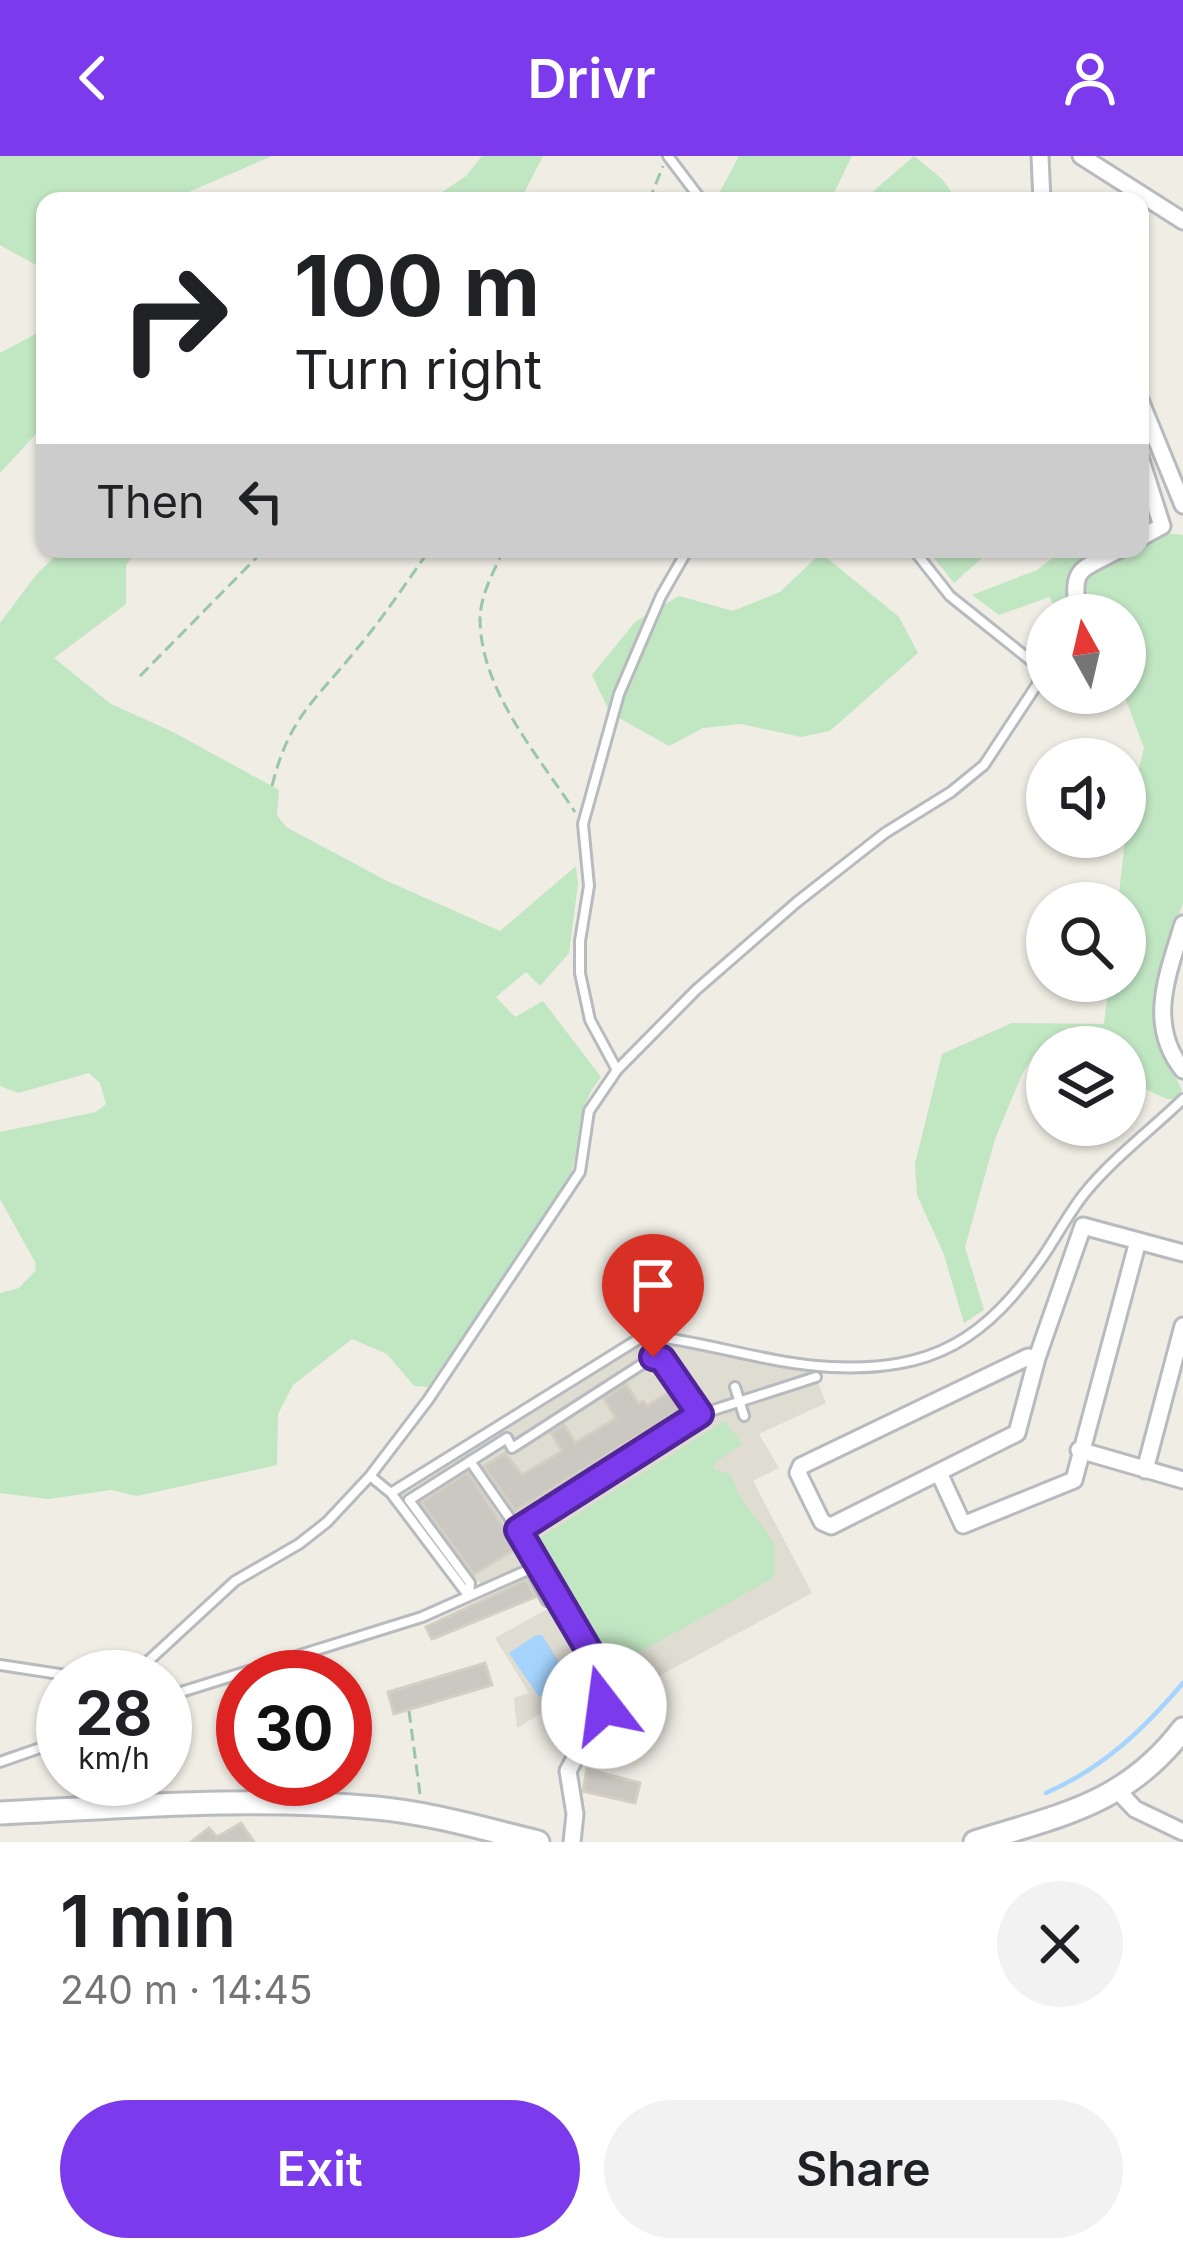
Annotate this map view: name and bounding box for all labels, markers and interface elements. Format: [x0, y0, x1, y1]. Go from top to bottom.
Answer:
icon: back [60, 45, 126, 111]
icon: person [1057, 45, 1123, 111]
text: Drivr [527, 46, 656, 111]
text: 100 m [294, 235, 540, 336]
icon: right [96, 240, 252, 396]
text: Turn right [294, 337, 542, 402]
icon: left [228, 468, 294, 534]
text: Then [96, 474, 204, 529]
north arrow [1026, 594, 1146, 714]
map controls [1026, 594, 1146, 1146]
button: sound [1026, 738, 1146, 858]
button: search [1026, 882, 1146, 1002]
button: layers [1026, 1026, 1146, 1146]
pin [602, 1234, 704, 1357]
icon: arrive [620, 1252, 686, 1318]
position arrow [541, 1643, 667, 1769]
speed limit sign: 30 [216, 1650, 372, 1806]
text: 28 [76, 1677, 152, 1749]
text: km/h [78, 1740, 150, 1776]
text: 1 min [60, 1877, 236, 1964]
button: close [997, 1881, 1123, 2007]
text: 240 m · 14:45 [60, 1966, 312, 2013]
button: Exit [60, 2100, 580, 2238]
button: Share [604, 2100, 1123, 2238]

